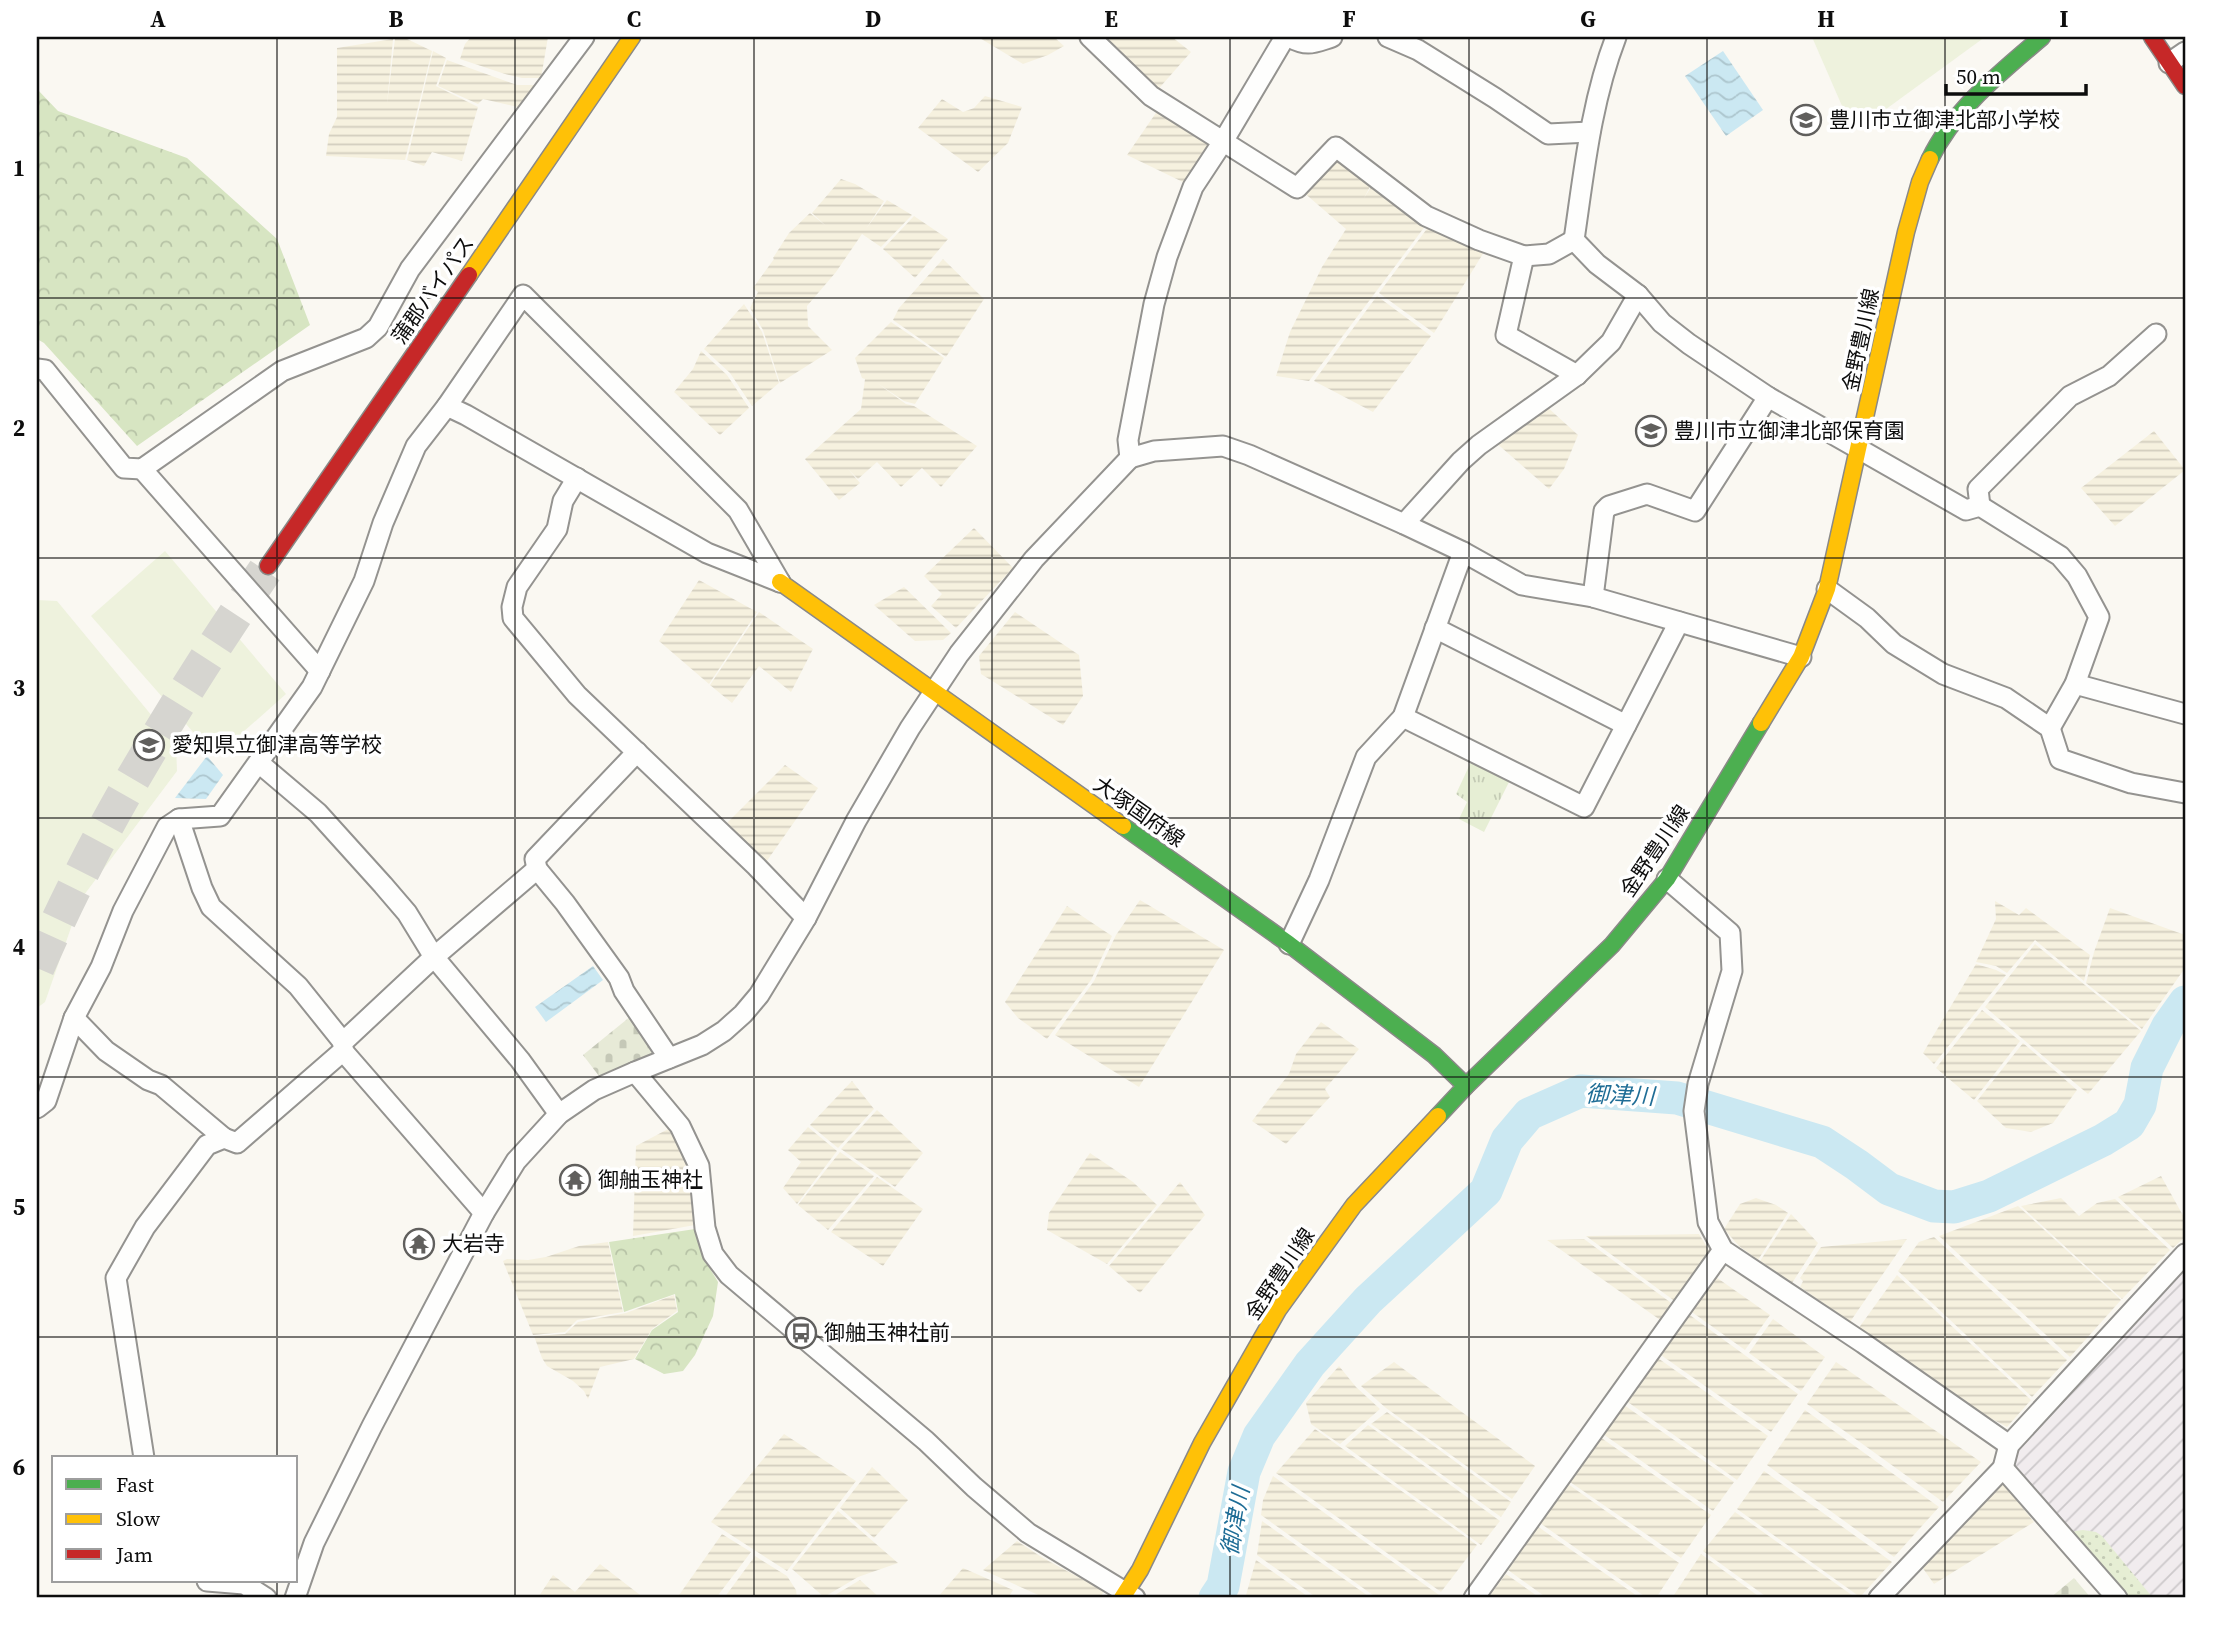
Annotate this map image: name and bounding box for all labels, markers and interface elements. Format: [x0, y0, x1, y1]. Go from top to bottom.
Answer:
text: A [150, 3, 166, 35]
text: B [389, 3, 404, 35]
text: C [627, 3, 641, 35]
text: D [865, 3, 881, 35]
text: E [1104, 3, 1118, 35]
text: F [1342, 3, 1356, 35]
text: G [1580, 3, 1596, 35]
text: H [1817, 3, 1835, 35]
text: I [2060, 3, 2069, 35]
scale bar [1946, 52, 2086, 96]
text: 50 m [1956, 62, 2001, 91]
school or university icon: 豊川市立御津北部小学校 [1789, 103, 1823, 137]
place label: 豊川市立御津北部小学校 [1829, 105, 2060, 134]
text: 1 [13, 152, 25, 184]
street label: 蒲郡バイパス [385, 230, 480, 349]
street label: 金野豊川線 [1835, 286, 1886, 394]
text: 2 [13, 412, 25, 444]
school or university icon: 豊川市立御津北部保育園 [1634, 414, 1668, 448]
place label: 豊川市立御津北部保育園 [1674, 416, 1905, 445]
text: 3 [13, 672, 25, 704]
school or university icon: 愛知県立御津高等学校 [132, 728, 166, 762]
place label: 愛知県立御津高等学校 [172, 730, 382, 759]
street label: 大塚国府線 [1088, 770, 1191, 854]
street label: 金野豊川線 [1613, 799, 1696, 902]
text: 4 [13, 931, 25, 963]
water label: 御津川 [1585, 1078, 1658, 1112]
temple icon: 御舳玉神社 [558, 1163, 592, 1197]
place label: 御舳玉神社 [598, 1165, 703, 1194]
text: 5 [13, 1191, 25, 1223]
street label: 金野豊川線 [1238, 1222, 1321, 1325]
temple icon: 大岩寺 [402, 1227, 436, 1261]
place label: 大岩寺 [442, 1229, 505, 1258]
bus stop icon: 御舳玉神社前 [784, 1316, 818, 1350]
place label: 御舳玉神社前 [824, 1318, 950, 1347]
text: 6 [13, 1451, 25, 1483]
legend [52, 1456, 298, 1582]
text: Fast [116, 1470, 154, 1499]
water label: 御津川 [1213, 1481, 1257, 1558]
text: Slow [116, 1504, 160, 1533]
text: Jam [115, 1540, 153, 1569]

